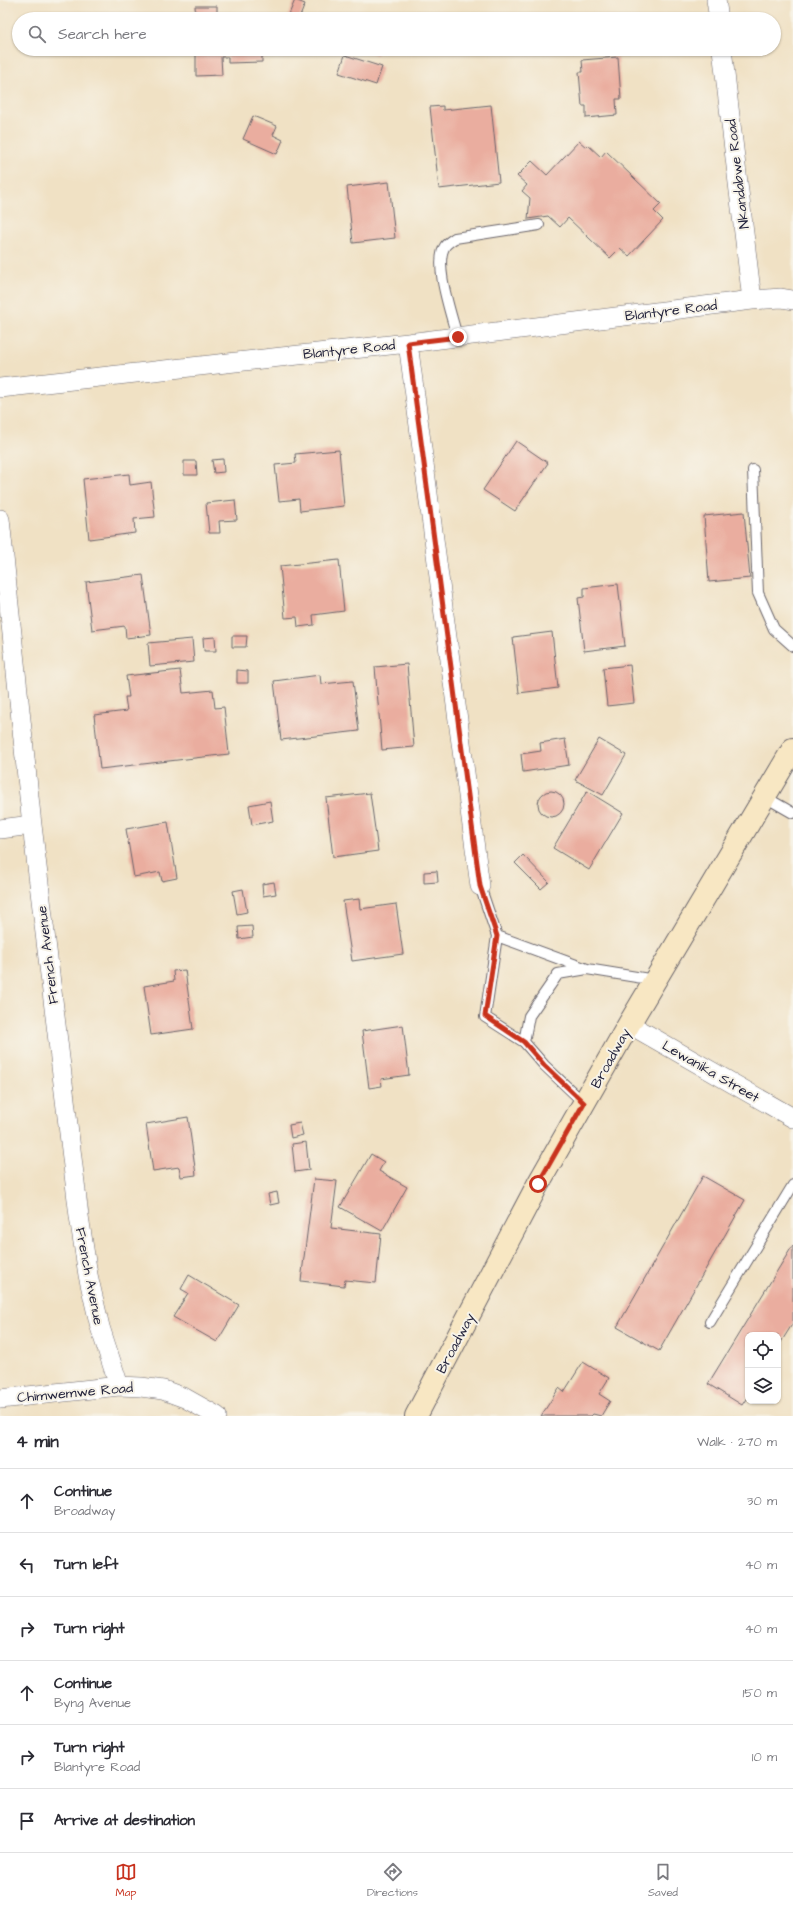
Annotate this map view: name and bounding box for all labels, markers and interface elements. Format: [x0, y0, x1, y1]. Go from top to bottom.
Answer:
search box [12, 12, 781, 56]
icon: search [26, 23, 48, 45]
text: Search here [58, 24, 147, 45]
street label: Nkandabwe Road [721, 118, 755, 230]
street label: Blantyre Road [624, 295, 718, 327]
route end [449, 328, 467, 346]
street label: Blantyre Road [302, 335, 396, 365]
street label: French Avenue [32, 904, 64, 1005]
street label: Broadway [586, 1025, 636, 1092]
street label: Lewanika Street [658, 1036, 763, 1108]
route start [529, 1175, 547, 1193]
street label: French Avenue [70, 1226, 108, 1327]
street label: Broadway [432, 1309, 480, 1377]
map controls [745, 1332, 781, 1404]
button: locate [745, 1332, 781, 1368]
button: layers [745, 1368, 781, 1404]
street label: Chimwemwe Road [16, 1378, 134, 1408]
text: 4 min [16, 1430, 59, 1454]
text: Walk · 270 m [697, 1433, 777, 1451]
text: Continue [54, 1481, 112, 1502]
icon: ahead [16, 1490, 38, 1512]
text: 30 m [747, 1492, 777, 1510]
text: Broadway [54, 1502, 115, 1520]
icon: left [16, 1554, 38, 1576]
text: Turn left [54, 1554, 118, 1575]
text: 40 m [745, 1556, 777, 1574]
icon: right [16, 1618, 38, 1640]
text: Turn right [54, 1618, 125, 1639]
text: 40 m [745, 1620, 777, 1638]
text: Continue [54, 1673, 112, 1694]
icon: ahead [16, 1682, 38, 1704]
text: 150 m [743, 1684, 777, 1702]
text: Byng Avenue [54, 1694, 131, 1712]
text: Turn right [54, 1737, 125, 1758]
icon: right [16, 1746, 38, 1768]
text: 10 m [752, 1748, 777, 1766]
text: Blantyre Road [54, 1758, 140, 1776]
icon: arrive [16, 1810, 38, 1832]
text: Arrive at destination [54, 1810, 195, 1831]
tab: Map [115, 1861, 137, 1900]
tab: Directions [367, 1861, 418, 1900]
tab: Saved [648, 1861, 678, 1900]

